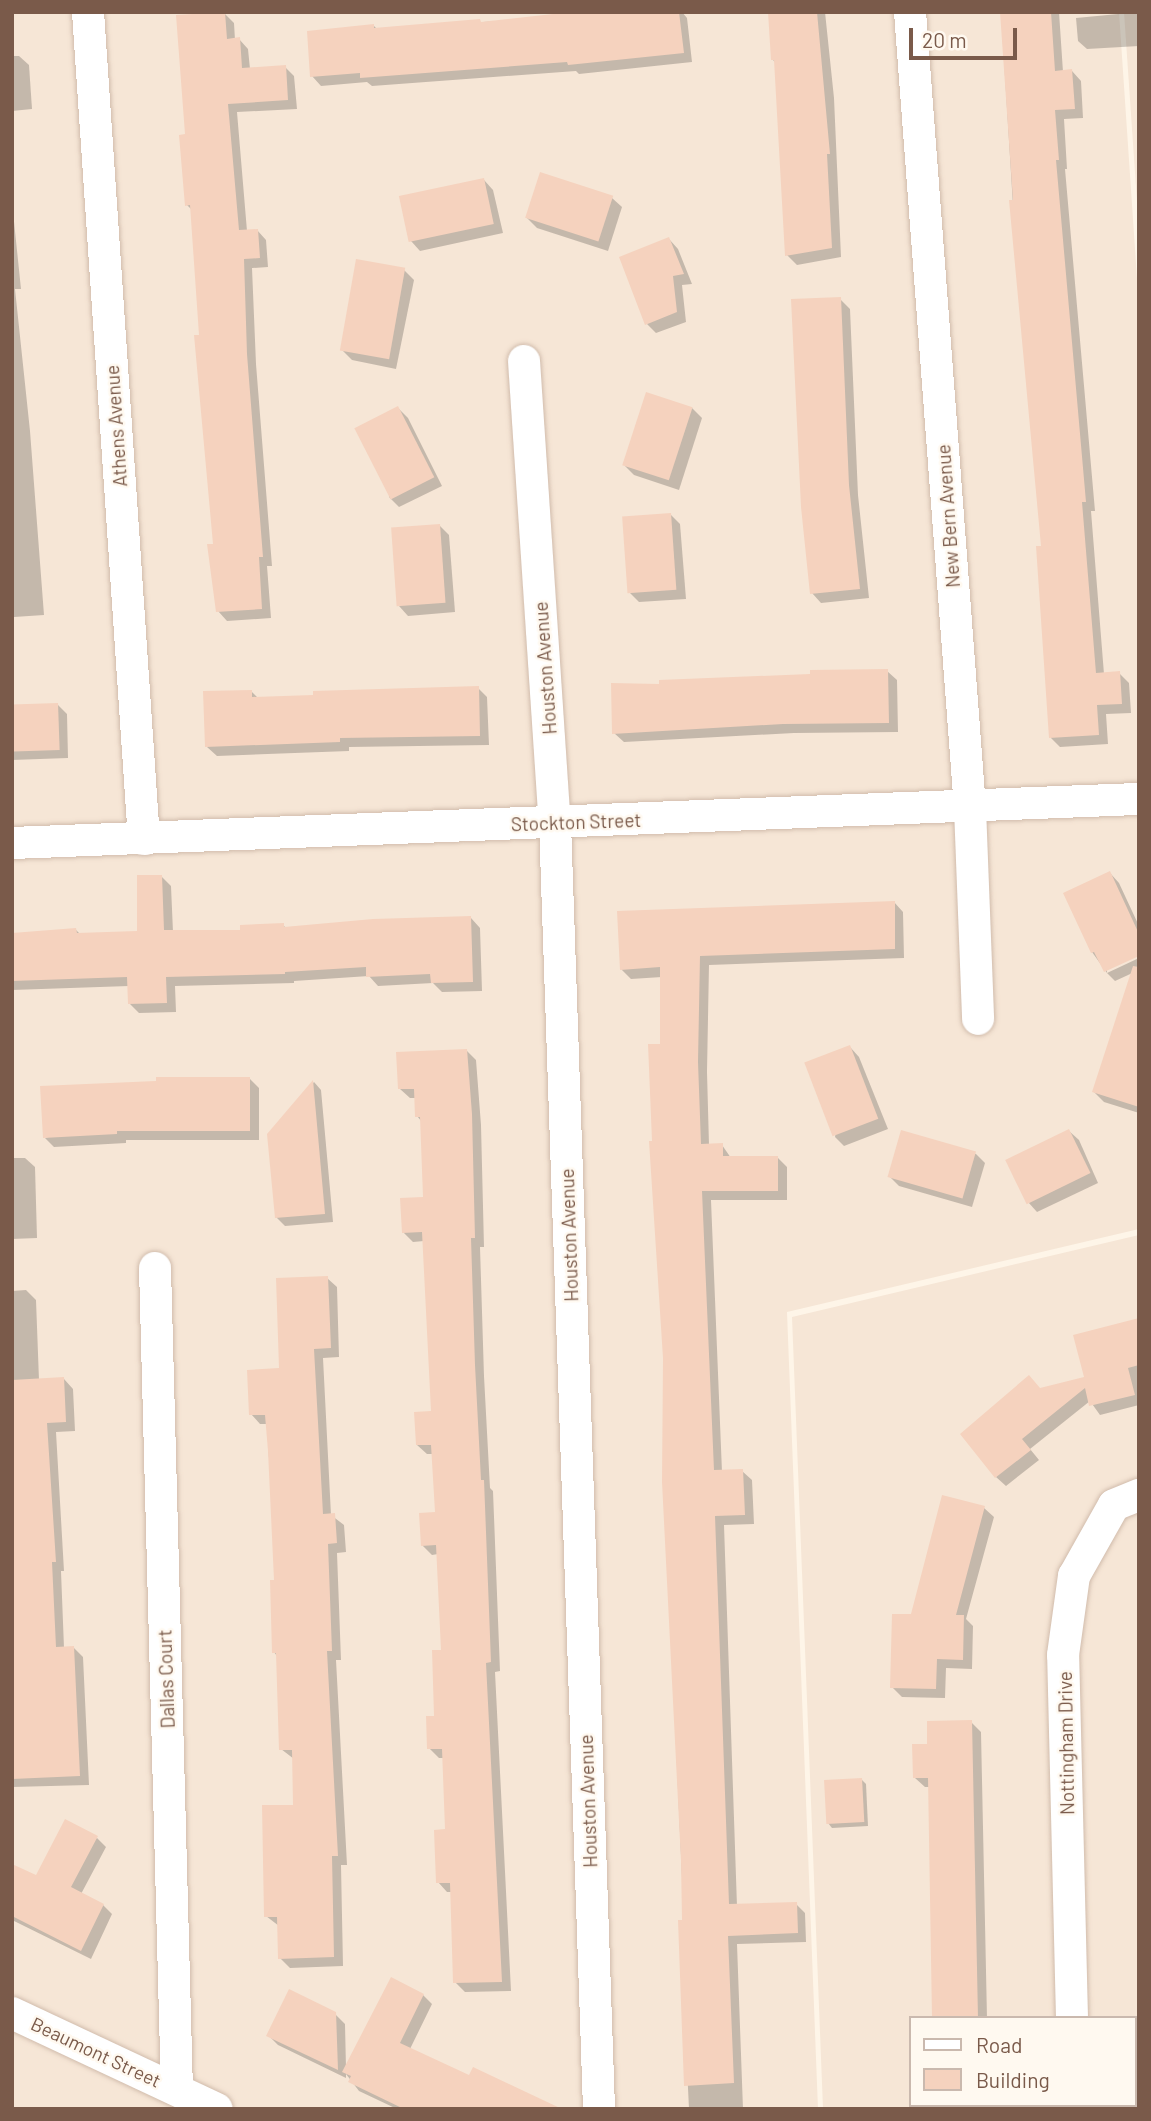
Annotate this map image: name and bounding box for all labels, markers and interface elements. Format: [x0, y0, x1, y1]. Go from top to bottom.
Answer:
scale bar [913, 14, 1021, 58]
text: 20 m [922, 27, 967, 52]
street label: Athens Avenue [100, 364, 132, 488]
street label: New Bern Avenue [932, 444, 964, 588]
street label: Houston Avenue [529, 601, 561, 735]
street label: Stockton Street [510, 808, 642, 836]
street label: Houston Avenue [555, 1168, 583, 1302]
street label: Dallas Court [153, 1629, 179, 1729]
street label: Nottingham Drive [1053, 1671, 1079, 1815]
street label: Houston Avenue [574, 1734, 602, 1868]
street label: Beaumont Street [27, 2012, 165, 2092]
legend [909, 2016, 1137, 2107]
text: Road [976, 2032, 1022, 2057]
text: Building [976, 2067, 1050, 2092]

